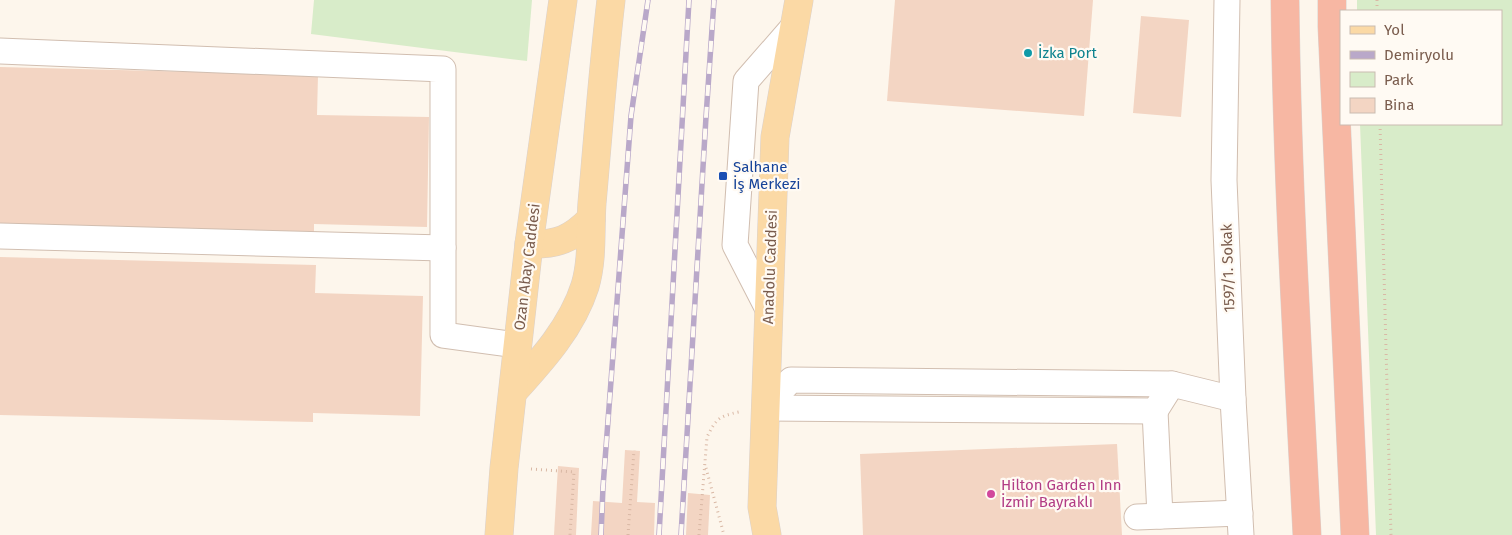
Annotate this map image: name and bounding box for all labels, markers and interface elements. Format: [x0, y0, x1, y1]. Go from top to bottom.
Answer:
legend [1340, 10, 1502, 125]
text: Yol [1384, 21, 1405, 39]
place label: İzka Port [1038, 44, 1097, 62]
text: Demiryolu [1384, 46, 1454, 64]
marker: İzka Port [1022, 47, 1034, 59]
text: Park [1384, 71, 1414, 89]
text: Bina [1384, 96, 1414, 114]
place label: Salhane İş Merkezi [733, 158, 800, 193]
marker: Salhane İş Merkezi [717, 170, 729, 182]
street label: Ozan Abay Caddesi [510, 202, 544, 332]
street label: Anadolu Caddesi [759, 210, 781, 324]
street label: 1597/1. Sokak [1217, 223, 1239, 313]
place label: Hilton Garden Inn İzmir Bayraklı [1001, 476, 1121, 511]
marker: Hilton Garden Inn İzmir Bayraklı [985, 488, 997, 500]

